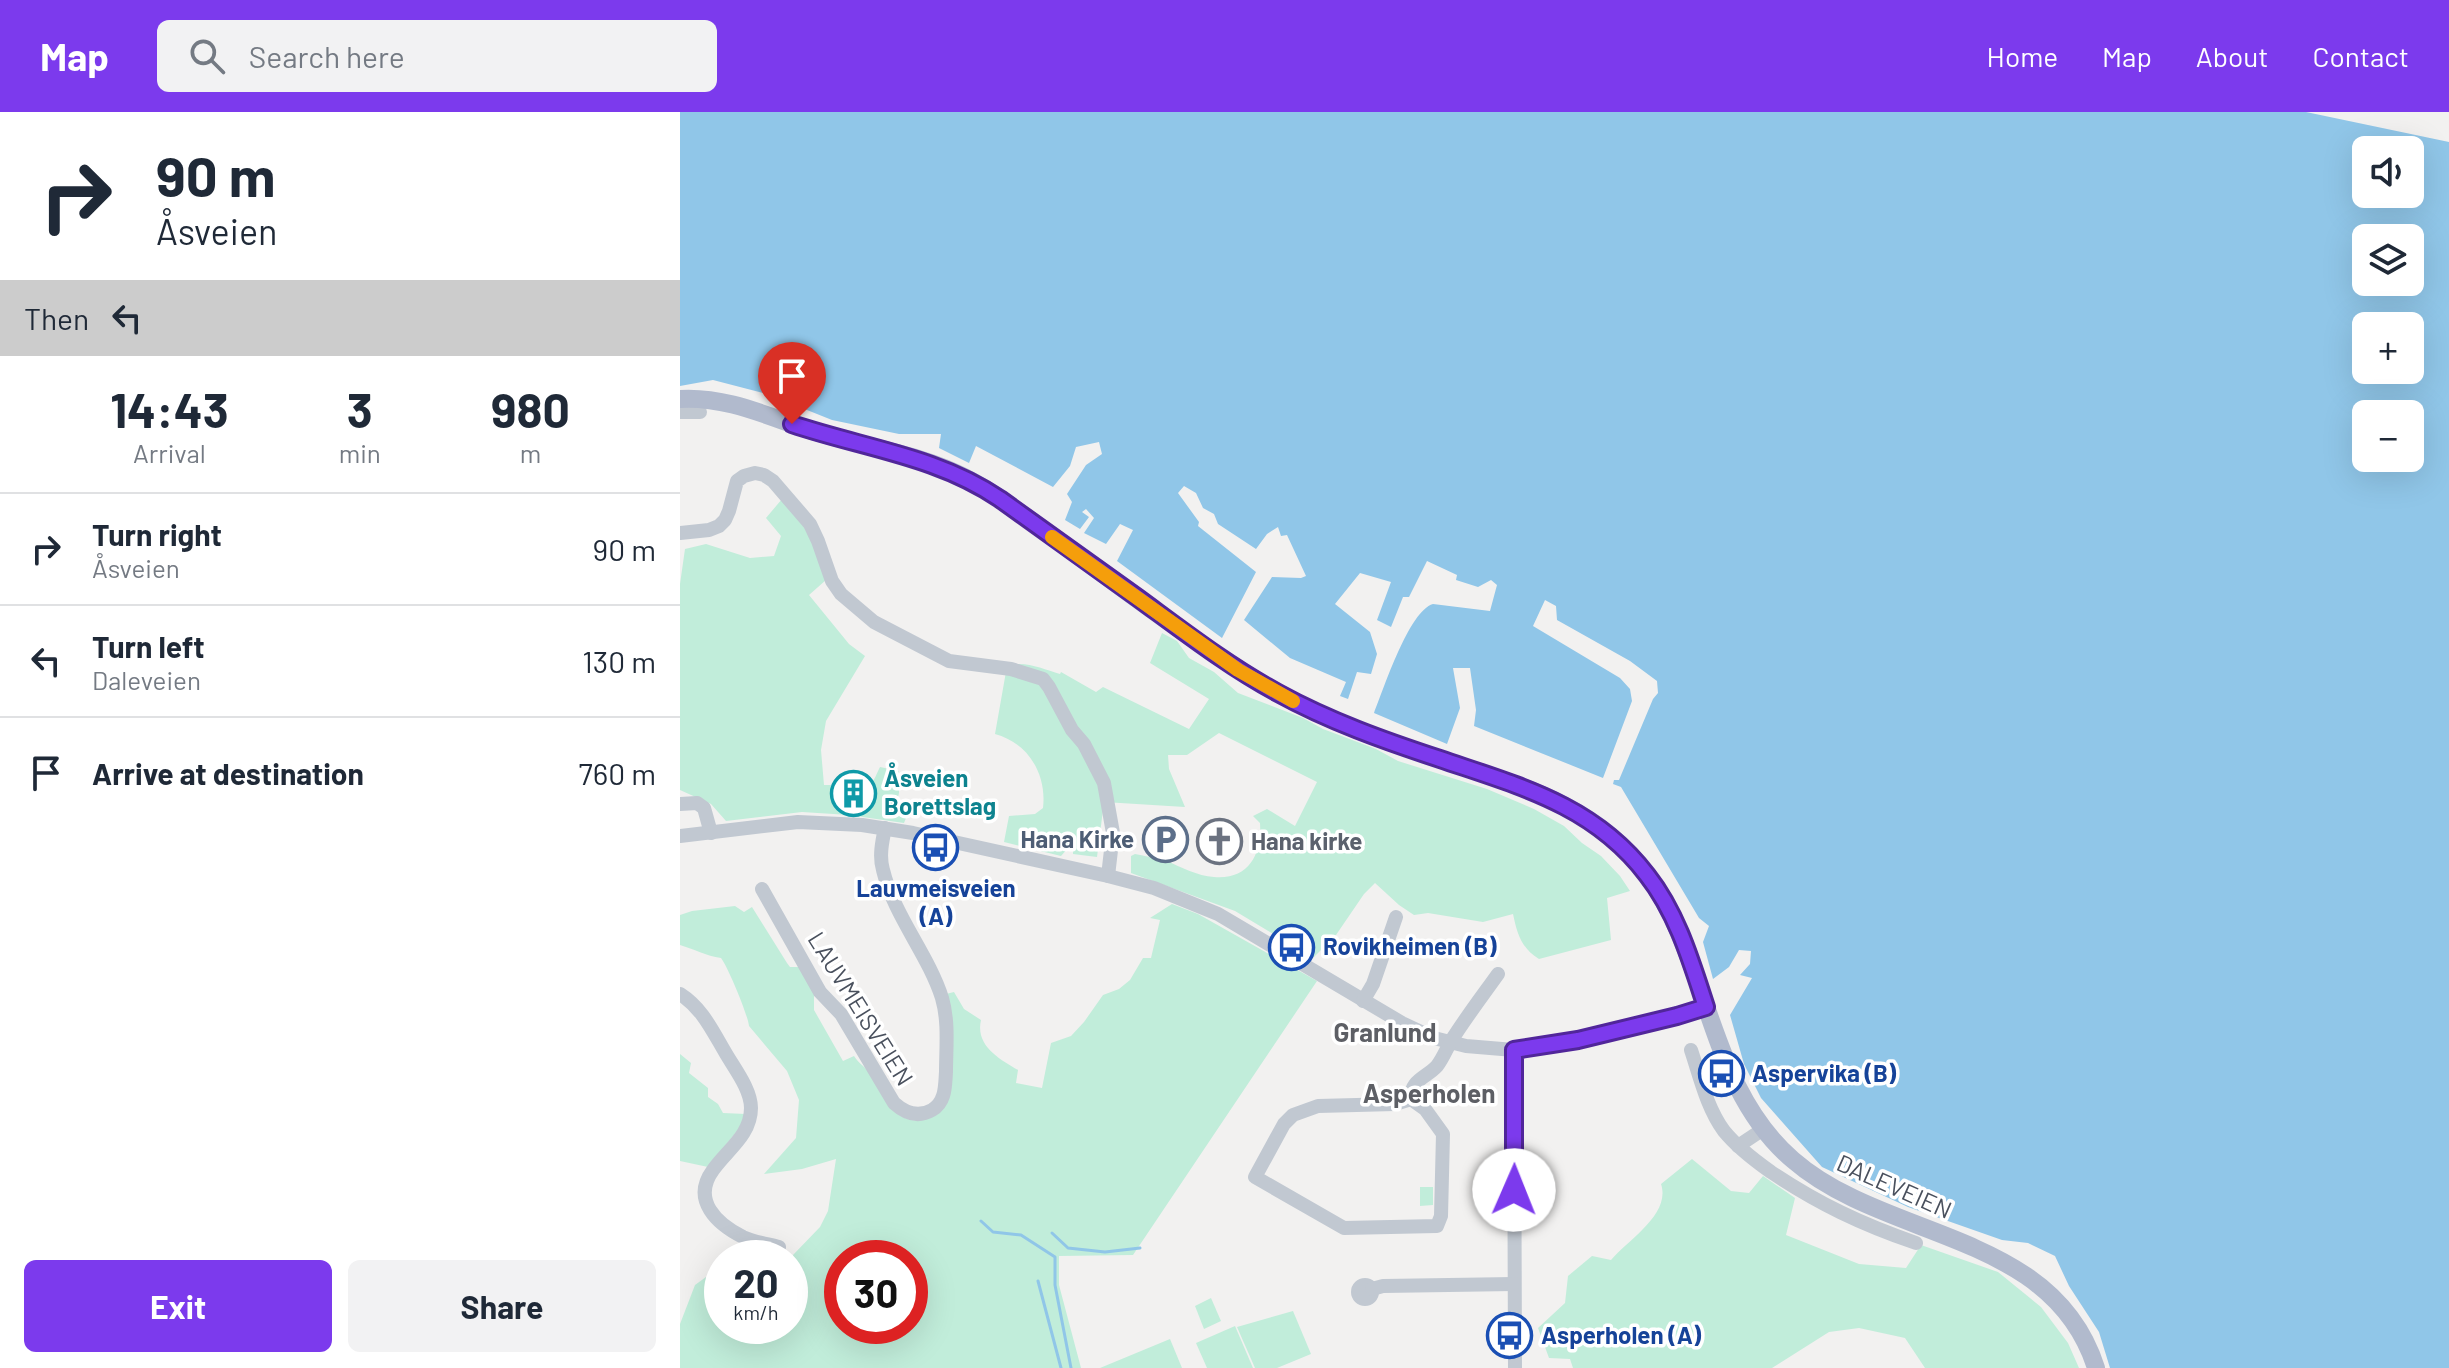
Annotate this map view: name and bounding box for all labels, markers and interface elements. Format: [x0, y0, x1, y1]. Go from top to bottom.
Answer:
search box [157, 20, 717, 92]
text: Map [40, 33, 109, 79]
icon: search [185, 34, 229, 78]
text: Search here [249, 38, 405, 74]
text: Home [1987, 39, 2058, 73]
text: Map [2102, 39, 2152, 73]
text: About [2196, 39, 2268, 73]
text: Contact [2312, 39, 2409, 73]
map controls [2352, 136, 2424, 472]
button: sound [2352, 136, 2424, 208]
text: 90 m [156, 141, 276, 208]
icon: right [24, 144, 128, 248]
text: Åsveien [156, 209, 278, 252]
button: layers [2352, 224, 2424, 296]
icon: left [105, 296, 149, 340]
text: Then [24, 300, 89, 336]
button: + [2352, 312, 2424, 384]
pin [758, 342, 826, 424]
icon: arrive [770, 354, 814, 398]
text: 14:43 [110, 380, 229, 438]
text: 3 [347, 380, 373, 438]
text: 980 [491, 380, 570, 438]
button: − [2352, 400, 2424, 472]
text: Arrival [133, 437, 206, 468]
text: min [339, 437, 381, 468]
text: m [520, 437, 541, 468]
text: Turn right [92, 516, 222, 552]
icon: right [24, 527, 68, 571]
text: 90 m [593, 531, 656, 567]
text: Åsveien [92, 552, 180, 583]
text: Turn left [92, 628, 205, 664]
icon: left [24, 639, 68, 683]
text: 130 m [582, 643, 656, 679]
text: Daleveien [92, 664, 201, 695]
icon: arrive [24, 751, 68, 795]
text: Arrive at destination [92, 755, 364, 791]
text: 760 m [579, 755, 656, 791]
place label: Åsveien Borettslag [884, 762, 996, 820]
building icon: Åsveien Borettslag [829, 769, 877, 817]
parking icon: Hana Kirke [1141, 816, 1189, 864]
church icon: Hana kirke [1196, 818, 1244, 866]
bus stop icon: Lauvmeisveien (A) [912, 823, 960, 871]
place label: Hana Kirke [1021, 824, 1134, 853]
place label: Hana kirke [1251, 826, 1362, 855]
place label: Lauvmeisveien (A) [856, 873, 1016, 930]
bus stop icon: Rovikheimen (B) [1268, 923, 1316, 971]
street label: LAUVMEISVEIEN [802, 926, 920, 1090]
place label: Rovikheimen (B) [1323, 931, 1497, 960]
district label: Granlund [1333, 1016, 1437, 1047]
bus stop icon: Aspervika (B) [1697, 1050, 1745, 1098]
place label: Aspervika (B) [1752, 1058, 1897, 1087]
district label: Asperholen [1363, 1077, 1495, 1108]
street label: DALEVEIEN [1833, 1147, 1957, 1224]
position arrow [1472, 1148, 1556, 1232]
speed limit sign: 30 [824, 1240, 928, 1344]
text: 20 [733, 1258, 779, 1306]
button: Exit [24, 1260, 332, 1352]
button: Share [348, 1260, 656, 1352]
text: km/h [733, 1300, 779, 1324]
bus stop icon: Asperholen (A) [1486, 1312, 1534, 1360]
place label: Asperholen (A) [1541, 1320, 1702, 1349]

